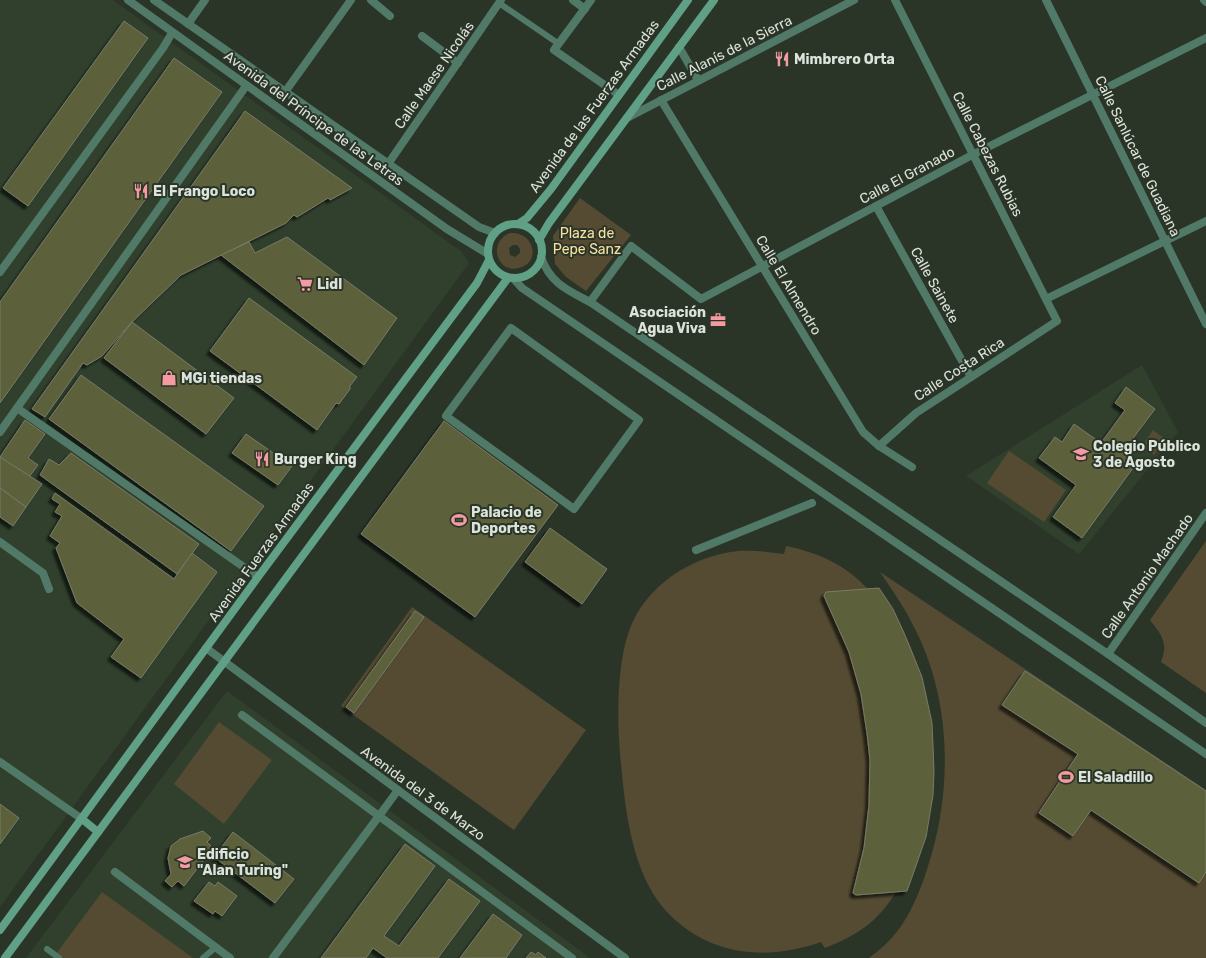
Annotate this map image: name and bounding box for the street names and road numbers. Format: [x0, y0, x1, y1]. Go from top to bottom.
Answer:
street label: Calle Alanís de la Sierra [654, 12, 795, 95]
street label: Avenida de las Fuerzas Armadas [526, 16, 663, 196]
street label: Calle Maese Nicolás [391, 18, 478, 132]
street label: Avenida del Príncipe de las Letras [221, 47, 407, 189]
street label: Calle Sanlúcar de Guadiana [1091, 73, 1184, 239]
street label: Calle Cabezas Rubias [949, 89, 1026, 220]
street label: Calle El Granado [857, 143, 958, 208]
street label: Calle El Almendro [752, 232, 825, 338]
street label: Calle Sainete [907, 244, 963, 326]
street label: Calle Costa Rica [911, 334, 1008, 405]
street label: Avenida Fuerzas Armadas [205, 479, 318, 625]
street label: Calle Antonio Machado [1098, 511, 1197, 642]
street label: Avenida del 3 de Marzo [357, 743, 488, 844]

